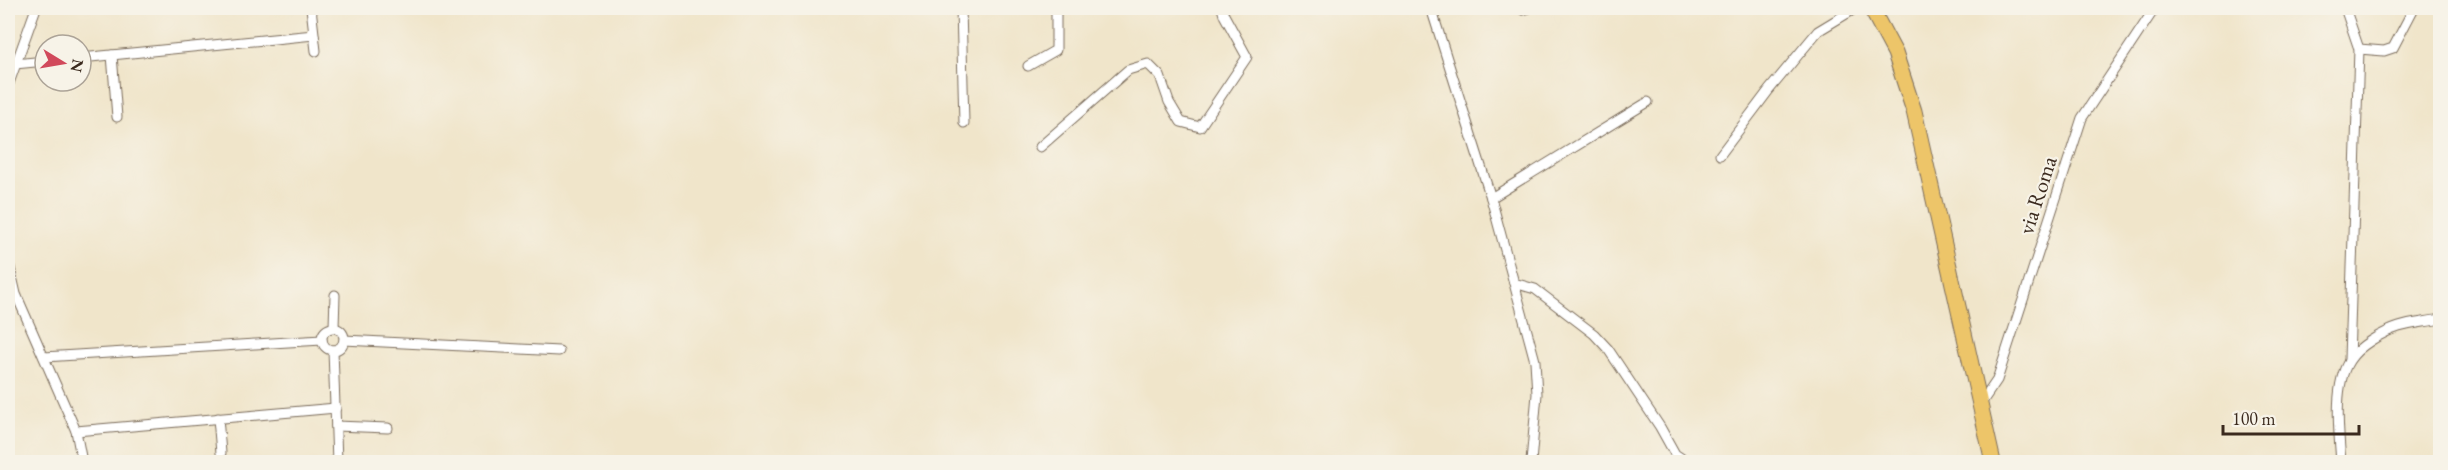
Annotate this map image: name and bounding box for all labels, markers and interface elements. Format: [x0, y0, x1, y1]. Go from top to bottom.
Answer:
north arrow [33, 33, 93, 93]
text: N [66, 57, 89, 74]
street label: via Roma [2011, 152, 2064, 238]
scale bar [2223, 398, 2360, 436]
text: 100 m [2232, 407, 2276, 430]

